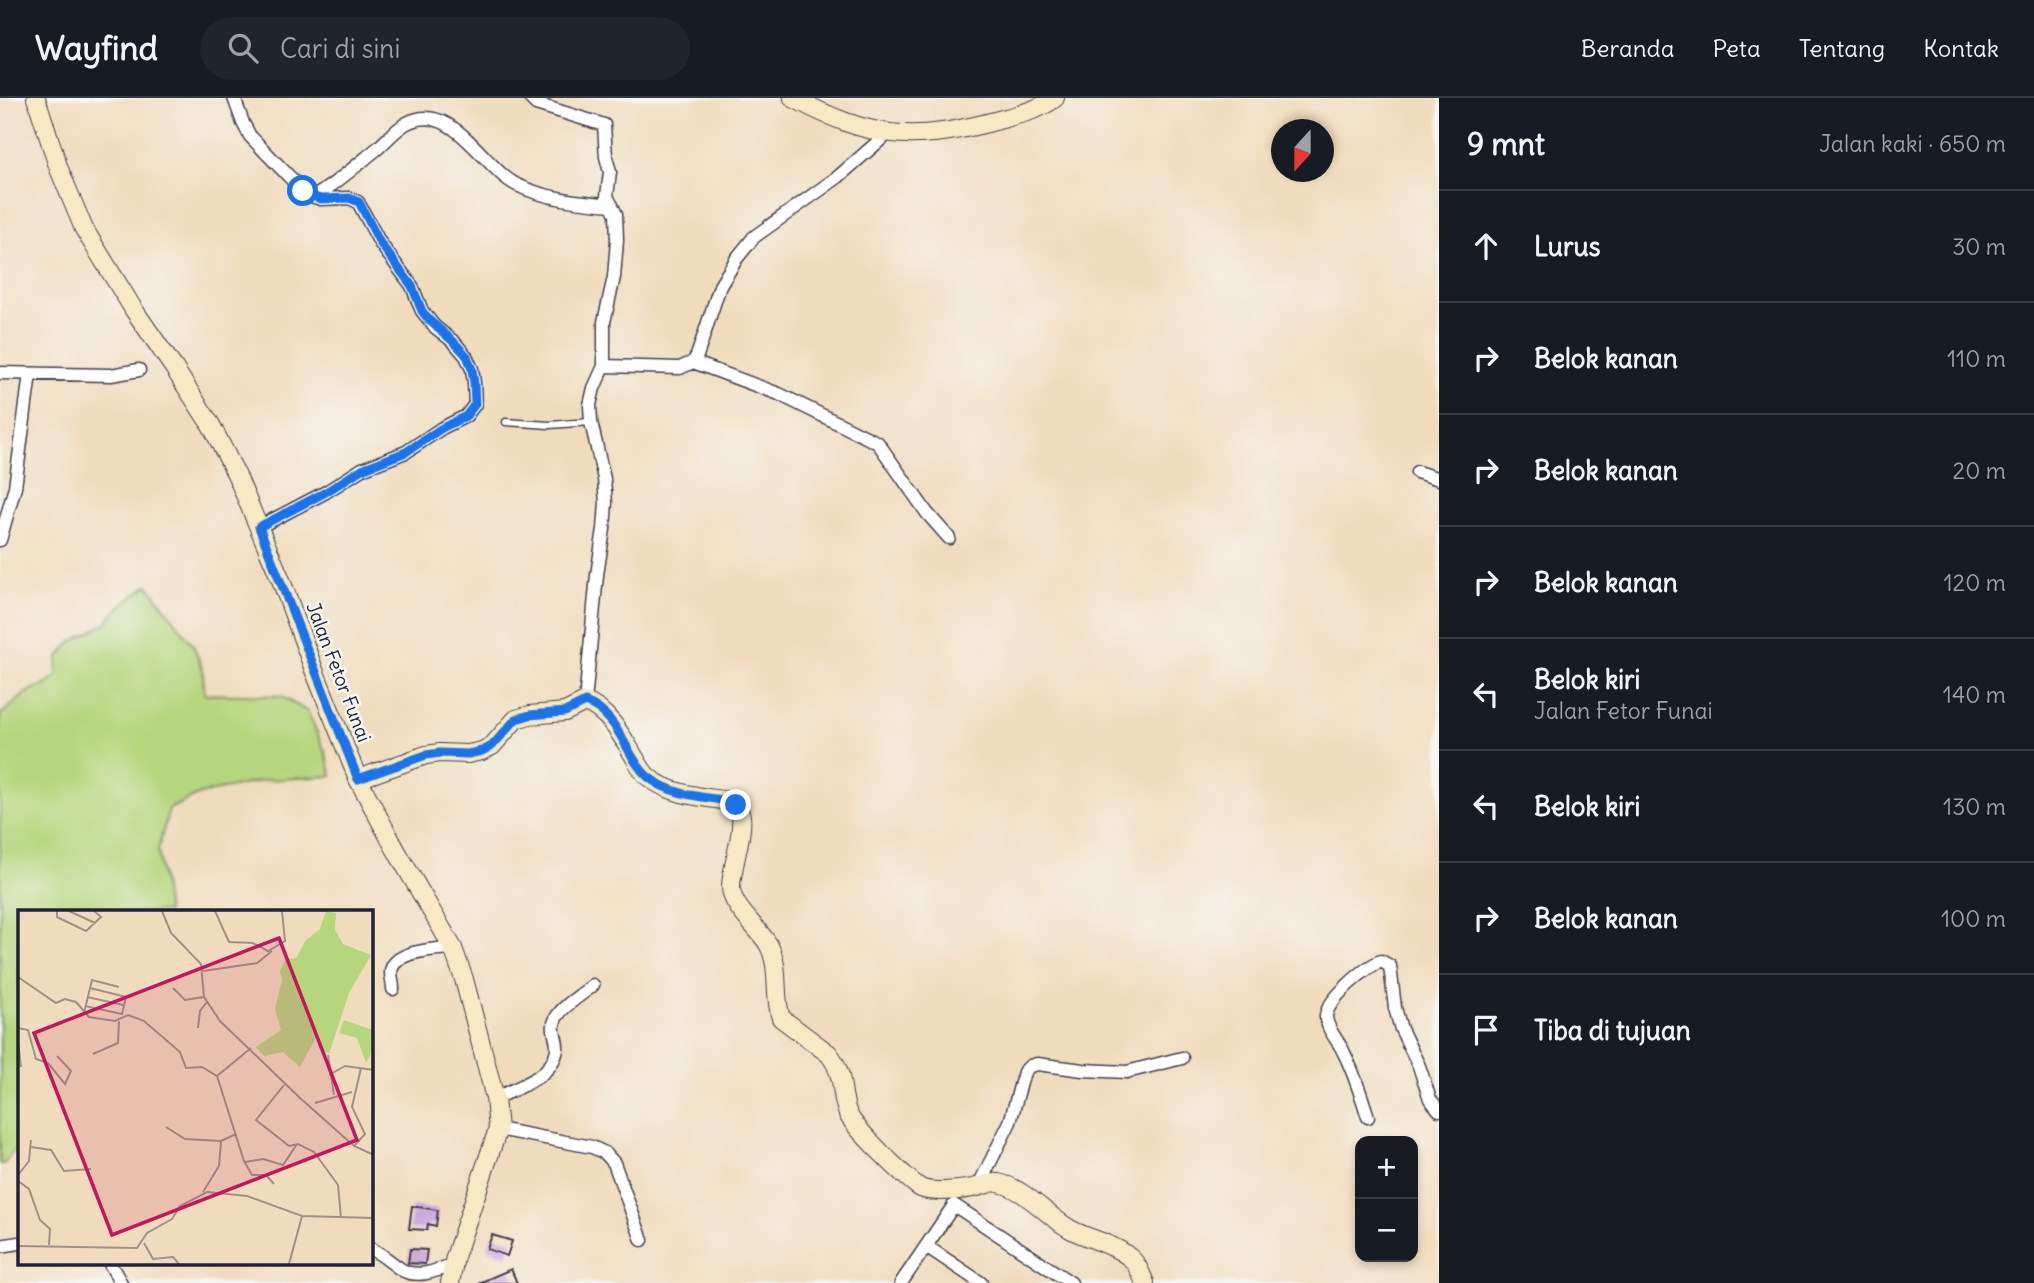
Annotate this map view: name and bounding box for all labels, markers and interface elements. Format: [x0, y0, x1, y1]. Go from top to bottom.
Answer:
search box [200, 17, 690, 80]
text: Wayfind [35, 27, 158, 69]
icon: search [224, 29, 262, 67]
text: Cari di sini [280, 32, 400, 65]
text: Beranda [1581, 33, 1674, 63]
text: Peta [1712, 33, 1761, 63]
text: Tentang [1799, 33, 1885, 63]
text: Kontak [1923, 33, 1999, 63]
north arrow [1271, 119, 1334, 182]
text: 9 mnt [1467, 125, 1545, 163]
text: Jalan kaki · 650 m [1819, 129, 2006, 158]
route start [287, 175, 318, 206]
icon: ahead [1467, 227, 1505, 265]
text: Lurus [1534, 230, 1601, 263]
text: 30 m [1952, 232, 2006, 261]
icon: right [1467, 339, 1505, 377]
text: Belok kanan [1534, 342, 1678, 375]
text: 110 m [1947, 344, 2006, 373]
icon: right [1467, 451, 1505, 489]
text: Belok kanan [1534, 454, 1678, 487]
text: 20 m [1953, 456, 2006, 485]
icon: right [1467, 563, 1505, 601]
text: Belok kanan [1534, 566, 1678, 599]
text: 120 m [1943, 568, 2006, 597]
street label: Jalan Fetor Funai [301, 599, 377, 745]
text: Belok kiri [1534, 663, 1640, 696]
icon: left [1467, 675, 1505, 713]
text: 140 m [1943, 680, 2006, 709]
text: Jalan Fetor Funai [1534, 696, 1713, 725]
icon: left [1467, 787, 1505, 825]
route end [720, 789, 751, 820]
text: Belok kiri [1534, 790, 1640, 823]
text: 130 m [1943, 792, 2006, 821]
icon: right [1467, 899, 1505, 937]
text: Belok kanan [1534, 902, 1678, 935]
text: 100 m [1941, 904, 2006, 933]
inset map [18, 910, 373, 1266]
icon: arrive [1467, 1011, 1505, 1049]
text: Tiba di tujuan [1534, 1014, 1691, 1047]
map controls [1355, 1136, 1418, 1262]
button: + [1355, 1136, 1418, 1199]
button: − [1355, 1199, 1418, 1262]

